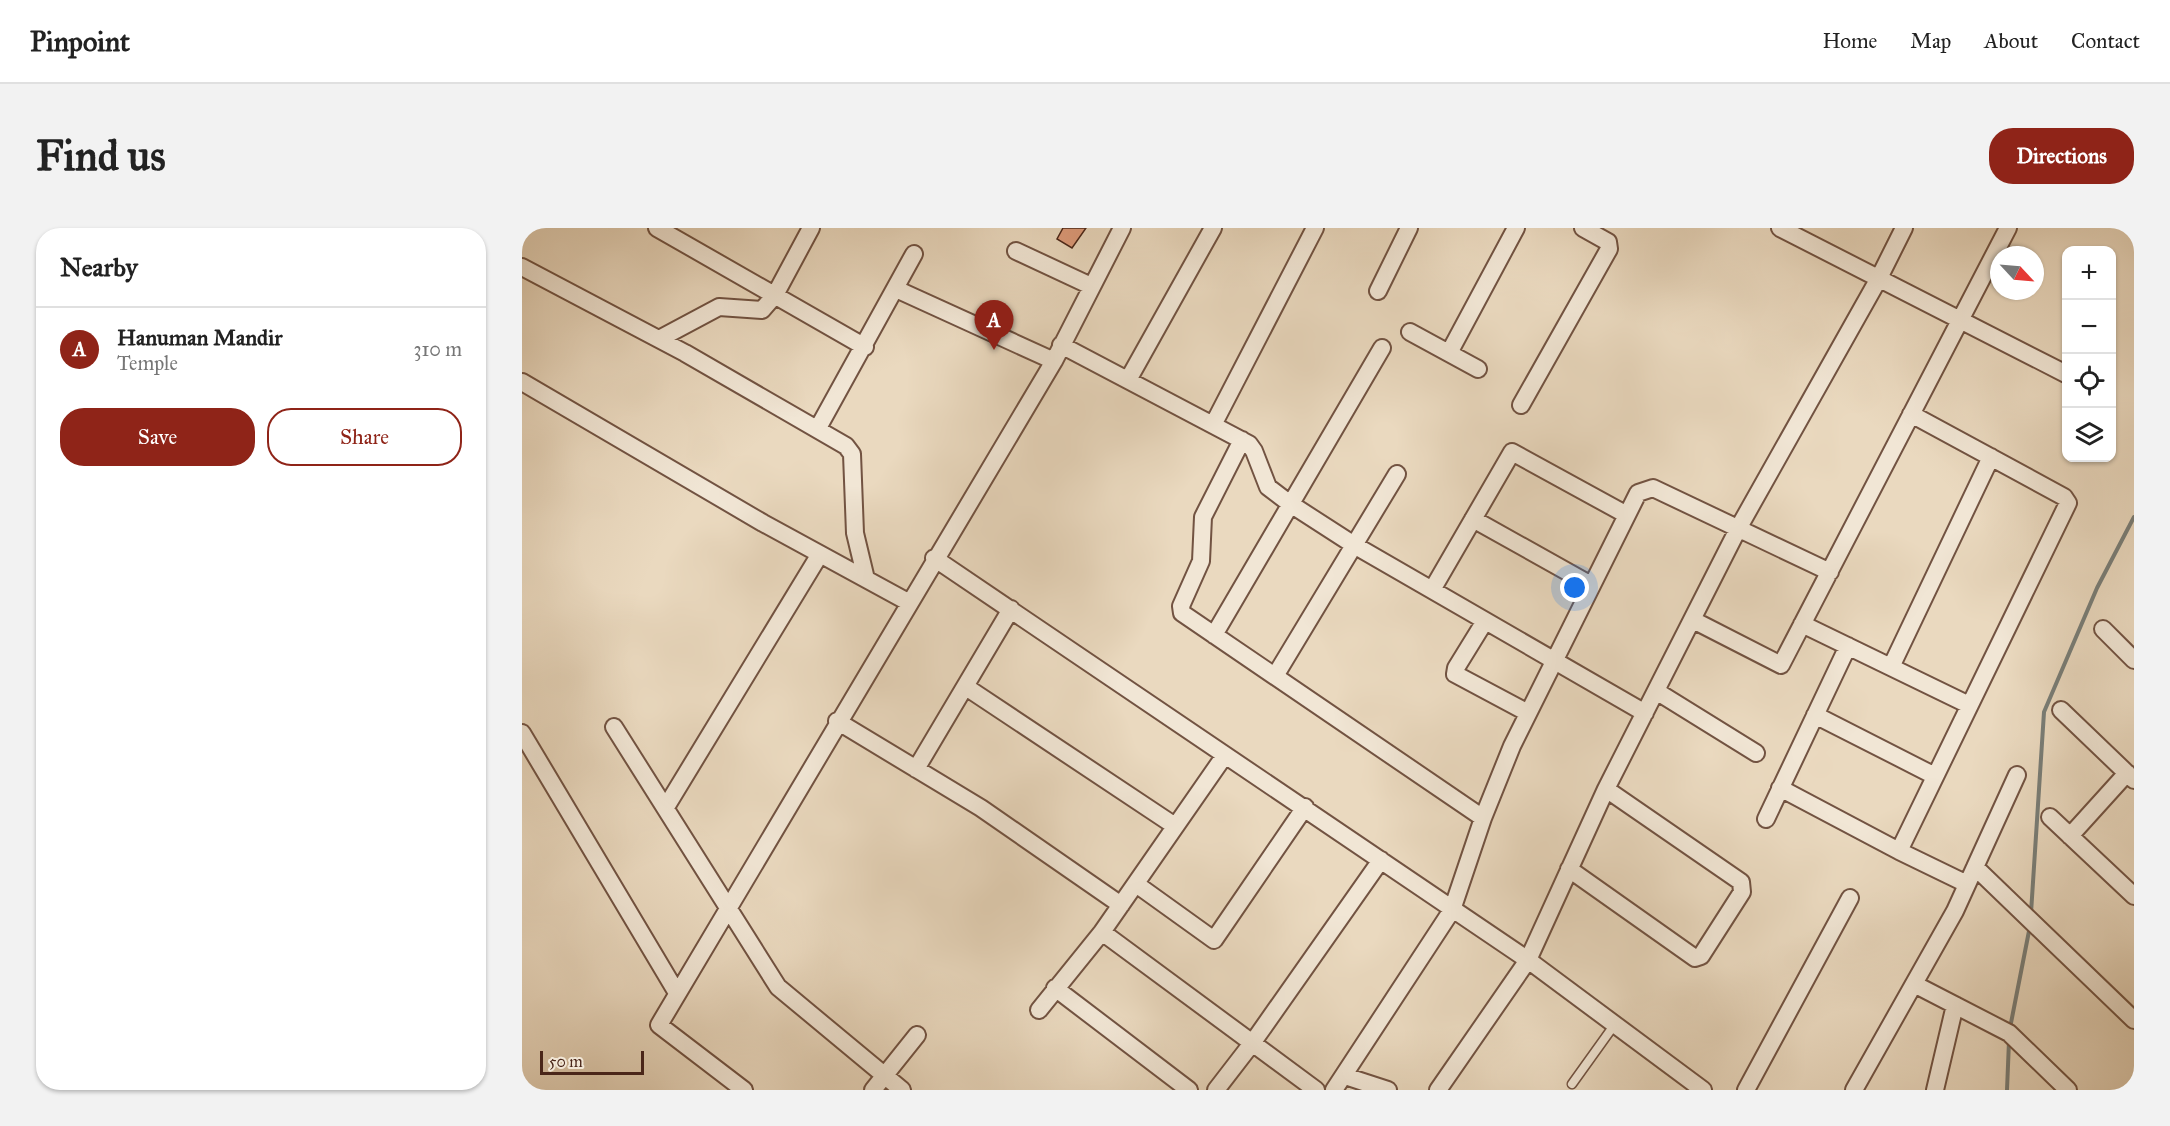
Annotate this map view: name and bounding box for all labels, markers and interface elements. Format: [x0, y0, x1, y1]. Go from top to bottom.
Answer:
text: Pinpoint [30, 24, 130, 59]
text: Home [1822, 28, 1877, 54]
text: Map [1910, 28, 1951, 54]
text: About [1984, 28, 2038, 54]
text: Contact [2071, 28, 2140, 54]
button: Directions [1989, 128, 2134, 184]
text: Find us [36, 130, 166, 182]
north arrow [1990, 246, 2044, 300]
map controls [2062, 246, 2116, 462]
button: + [2062, 246, 2116, 300]
text: Nearby [60, 251, 138, 283]
pin: A [974, 300, 1014, 350]
button: − [2062, 300, 2116, 354]
text: Hanuman Mandir [117, 324, 282, 351]
text: A [73, 337, 86, 361]
text: 310 m [413, 337, 462, 361]
text: Temple [117, 351, 178, 375]
button: locate [2062, 354, 2116, 408]
button: Save [60, 408, 255, 466]
button: Share [267, 408, 462, 466]
button: layers [2062, 408, 2116, 462]
your location [1560, 573, 1589, 602]
scale bar [540, 1048, 644, 1076]
text: 50 m [549, 1052, 583, 1071]

